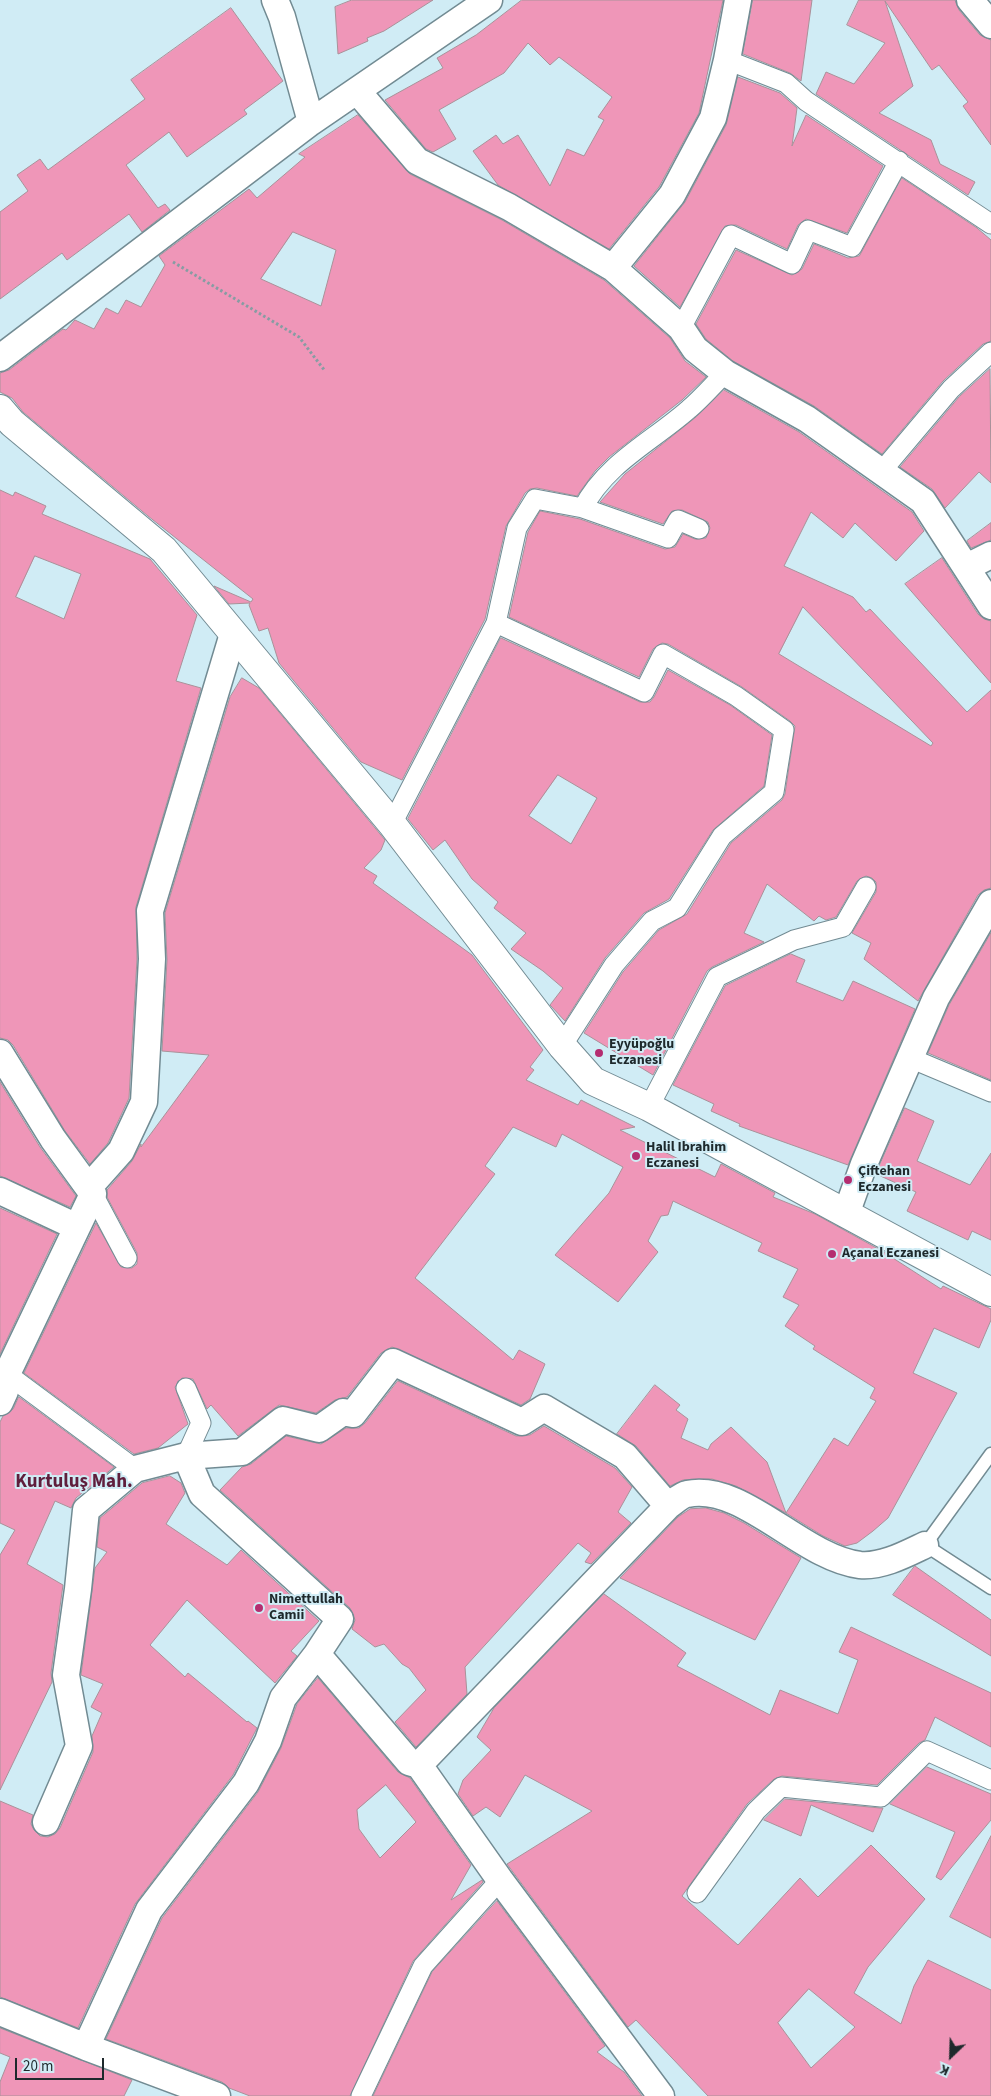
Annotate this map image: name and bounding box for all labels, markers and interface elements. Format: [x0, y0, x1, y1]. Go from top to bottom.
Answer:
place label: Eyyüpoğlu Eczanesi [609, 1037, 674, 1070]
marker: Eyyüpoğlu Eczanesi [593, 1047, 605, 1059]
place label: Halil Ibrahim Eczanesi [646, 1140, 726, 1172]
marker: Halil Ibrahim Eczanesi [630, 1150, 642, 1162]
place label: Çiftehan Eczanesi [858, 1164, 911, 1196]
marker: Çiftehan Eczanesi [842, 1174, 854, 1186]
place label: Açanal Eczanesi [842, 1246, 939, 1262]
marker: Açanal Eczanesi [826, 1248, 838, 1260]
district label: Kurtuluş Mah. [15, 1472, 133, 1494]
place label: Nimettullah Camii [269, 1592, 343, 1624]
marker: Nimettullah Camii [253, 1602, 265, 1614]
north arrow [926, 2031, 976, 2081]
scale bar [18, 2048, 106, 2080]
text: 20 m [23, 2056, 53, 2077]
text: K [937, 2059, 953, 2081]

